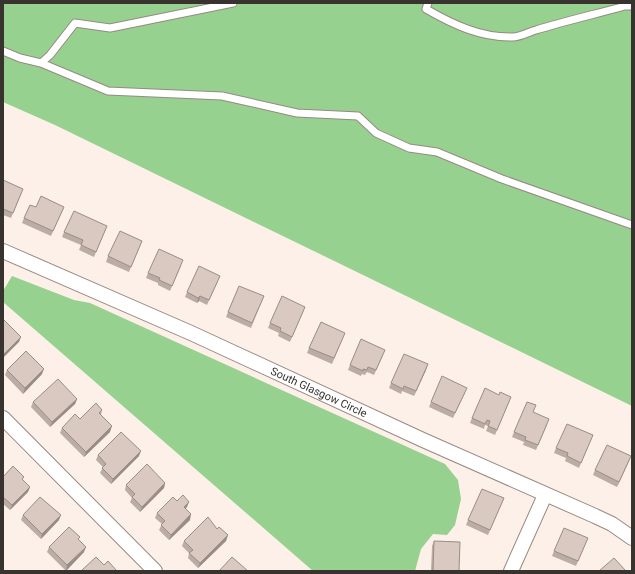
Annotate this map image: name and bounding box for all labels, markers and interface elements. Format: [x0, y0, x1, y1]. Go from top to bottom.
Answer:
street label: South Glasgow Circle [269, 365, 369, 420]

